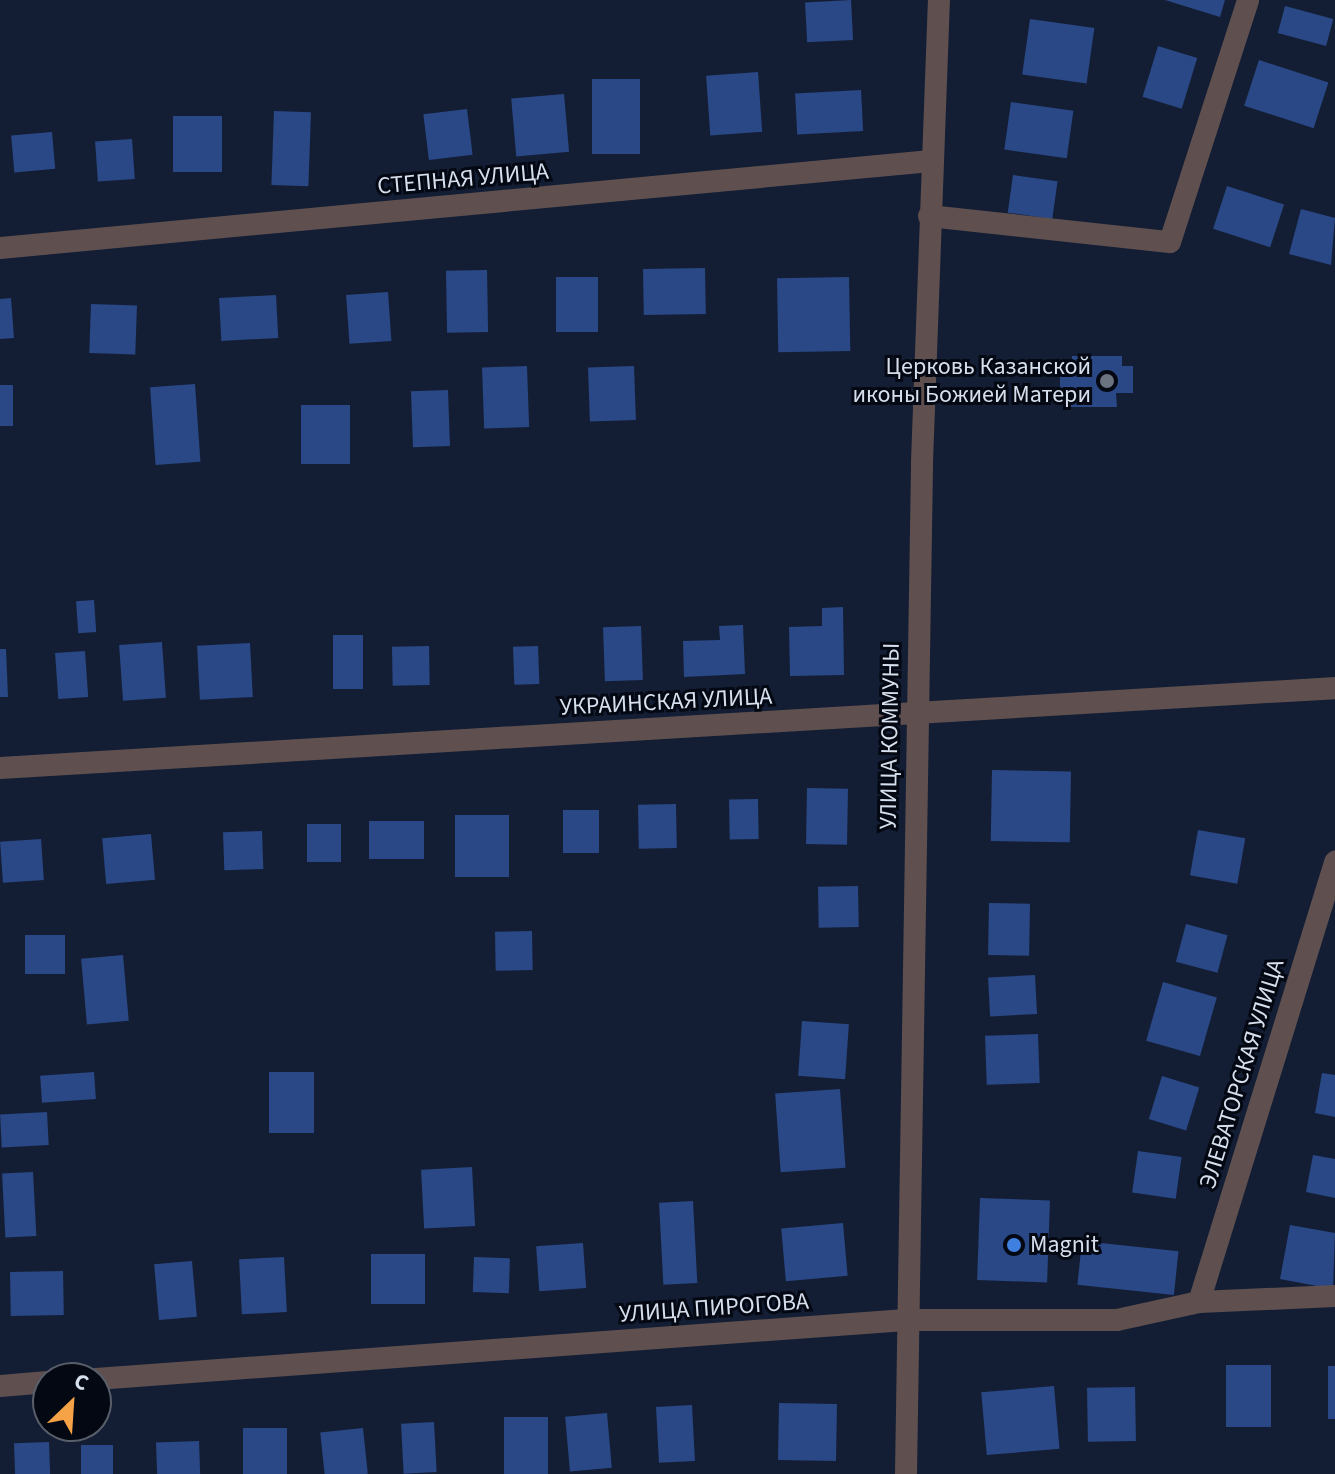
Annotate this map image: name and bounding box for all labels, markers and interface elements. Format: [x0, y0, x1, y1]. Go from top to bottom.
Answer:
street label: СТЕПНАЯ УЛИЦА [376, 157, 550, 201]
place label: Церковь Казанской иконы Божией Матери [853, 353, 1091, 409]
marker: Церковь Казанской иконы Божией Матери [1098, 372, 1116, 390]
street label: УЛИЦА КОММУНЫ [874, 642, 906, 830]
street label: УКРАИНСКАЯ УЛИЦА [559, 682, 773, 722]
street label: ЭЛЕВАТОРСКАЯ УЛИЦА [1193, 956, 1291, 1192]
place label: Magnit [1030, 1231, 1099, 1259]
marker: Magnit [1005, 1236, 1023, 1254]
street label: УЛИЦА ПИРОГОВА [618, 1287, 810, 1329]
north arrow [32, 1362, 112, 1442]
text: С [69, 1365, 94, 1399]

